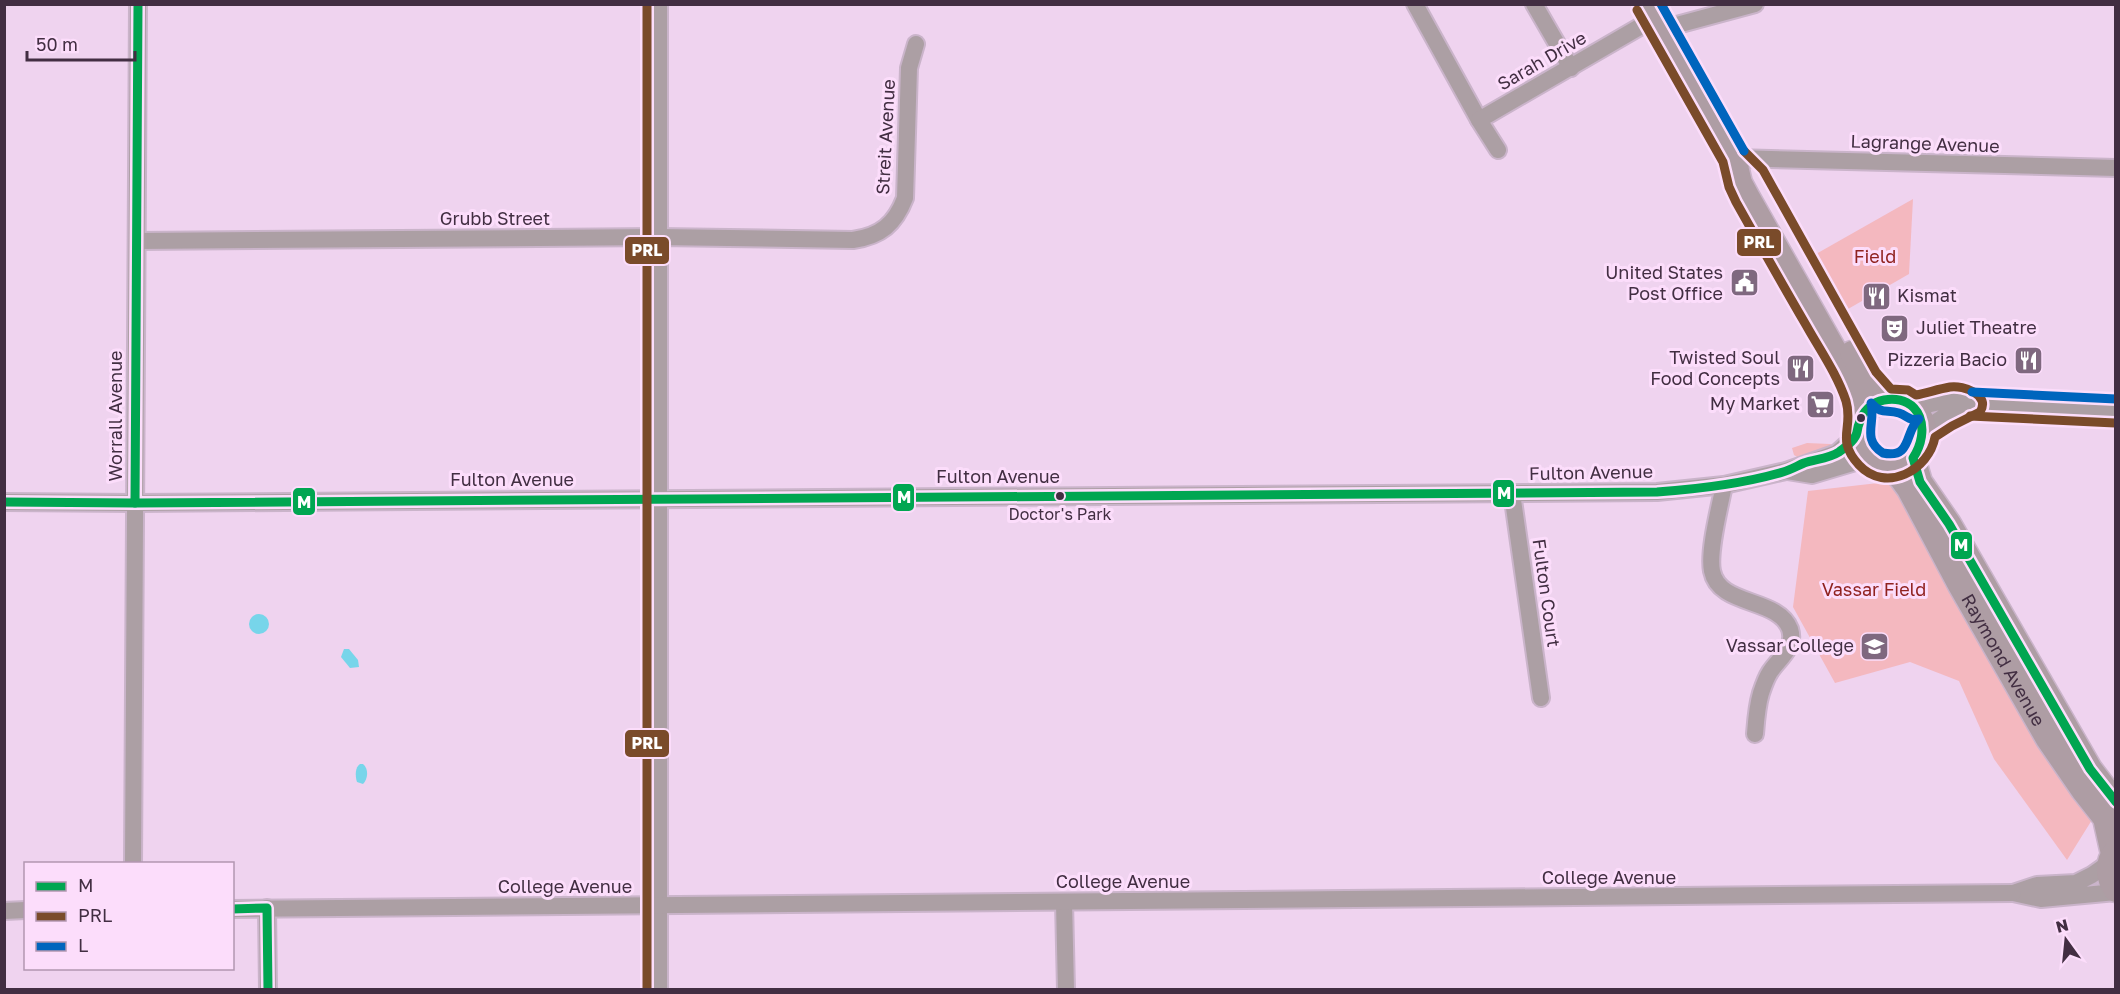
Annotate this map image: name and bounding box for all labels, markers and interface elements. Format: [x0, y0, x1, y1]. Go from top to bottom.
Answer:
scale bar [27, 24, 135, 62]
street label: Sarah Drive [1493, 26, 1590, 94]
text: 50 m [36, 33, 78, 55]
street label: Streit Avenue [871, 79, 899, 195]
street label: Lagrange Avenue [1850, 129, 2000, 157]
street label: Grubb Street [440, 207, 550, 229]
line badge: PRL [1736, 228, 1782, 257]
text: PRL [1744, 232, 1774, 252]
line badge: PRL [624, 236, 670, 265]
text: PRL [632, 240, 662, 260]
park label: Field [1854, 245, 1896, 267]
place label: United States Post Office [1605, 261, 1723, 304]
public building icon: United States Post Office [1728, 267, 1760, 299]
restaurant icon: Kismat [1860, 280, 1892, 312]
place label: Kismat [1897, 284, 1957, 306]
theatre icon: Juliet Theatre [1879, 312, 1911, 344]
place label: Juliet Theatre [1916, 316, 2037, 338]
restaurant icon: Pizzeria Bacio [2012, 344, 2044, 376]
place label: Twisted Soul Food Concepts [1650, 346, 1780, 389]
place label: Pizzeria Bacio [1887, 348, 2007, 370]
street label: Worrall Avenue [104, 351, 126, 481]
restaurant icon: Twisted Soul Food Concepts [1785, 352, 1817, 384]
supermarket icon: My Market [1805, 388, 1837, 420]
place label: My Market [1710, 392, 1800, 414]
unlabelled marker [1855, 412, 1867, 424]
street label: Fulton Avenue [1529, 460, 1653, 484]
street label: Fulton Avenue [936, 465, 1060, 487]
street label: Fulton Avenue [450, 468, 574, 490]
line badge: M [1492, 479, 1515, 508]
line badge: M [892, 483, 915, 512]
text: M [1497, 483, 1511, 503]
line badge: M [292, 487, 316, 516]
text: M [897, 487, 911, 507]
marker: Doctor's Park [1054, 490, 1066, 502]
text: M [297, 492, 311, 512]
place label: Doctor's Park [1008, 504, 1112, 524]
line badge: M [1950, 531, 1973, 560]
text: M [1954, 535, 1968, 555]
street label: Fulton Court [1529, 537, 1565, 648]
park label: Vassar Field [1822, 578, 1926, 600]
street label: Raymond Avenue [1957, 590, 2050, 730]
school or university icon: Vassar College [1859, 630, 1891, 662]
place label: Vassar College [1726, 634, 1854, 656]
line badge: PRL [624, 729, 670, 758]
text: PRL [632, 733, 662, 753]
legend [24, 862, 234, 970]
street label: College Avenue [1542, 866, 1676, 888]
street label: College Avenue [1056, 870, 1190, 892]
text: M [78, 874, 93, 896]
street label: College Avenue [498, 875, 632, 897]
text: PRL [78, 904, 112, 926]
north arrow [2036, 910, 2096, 970]
text: N [2054, 914, 2071, 937]
text: L [78, 934, 88, 956]

